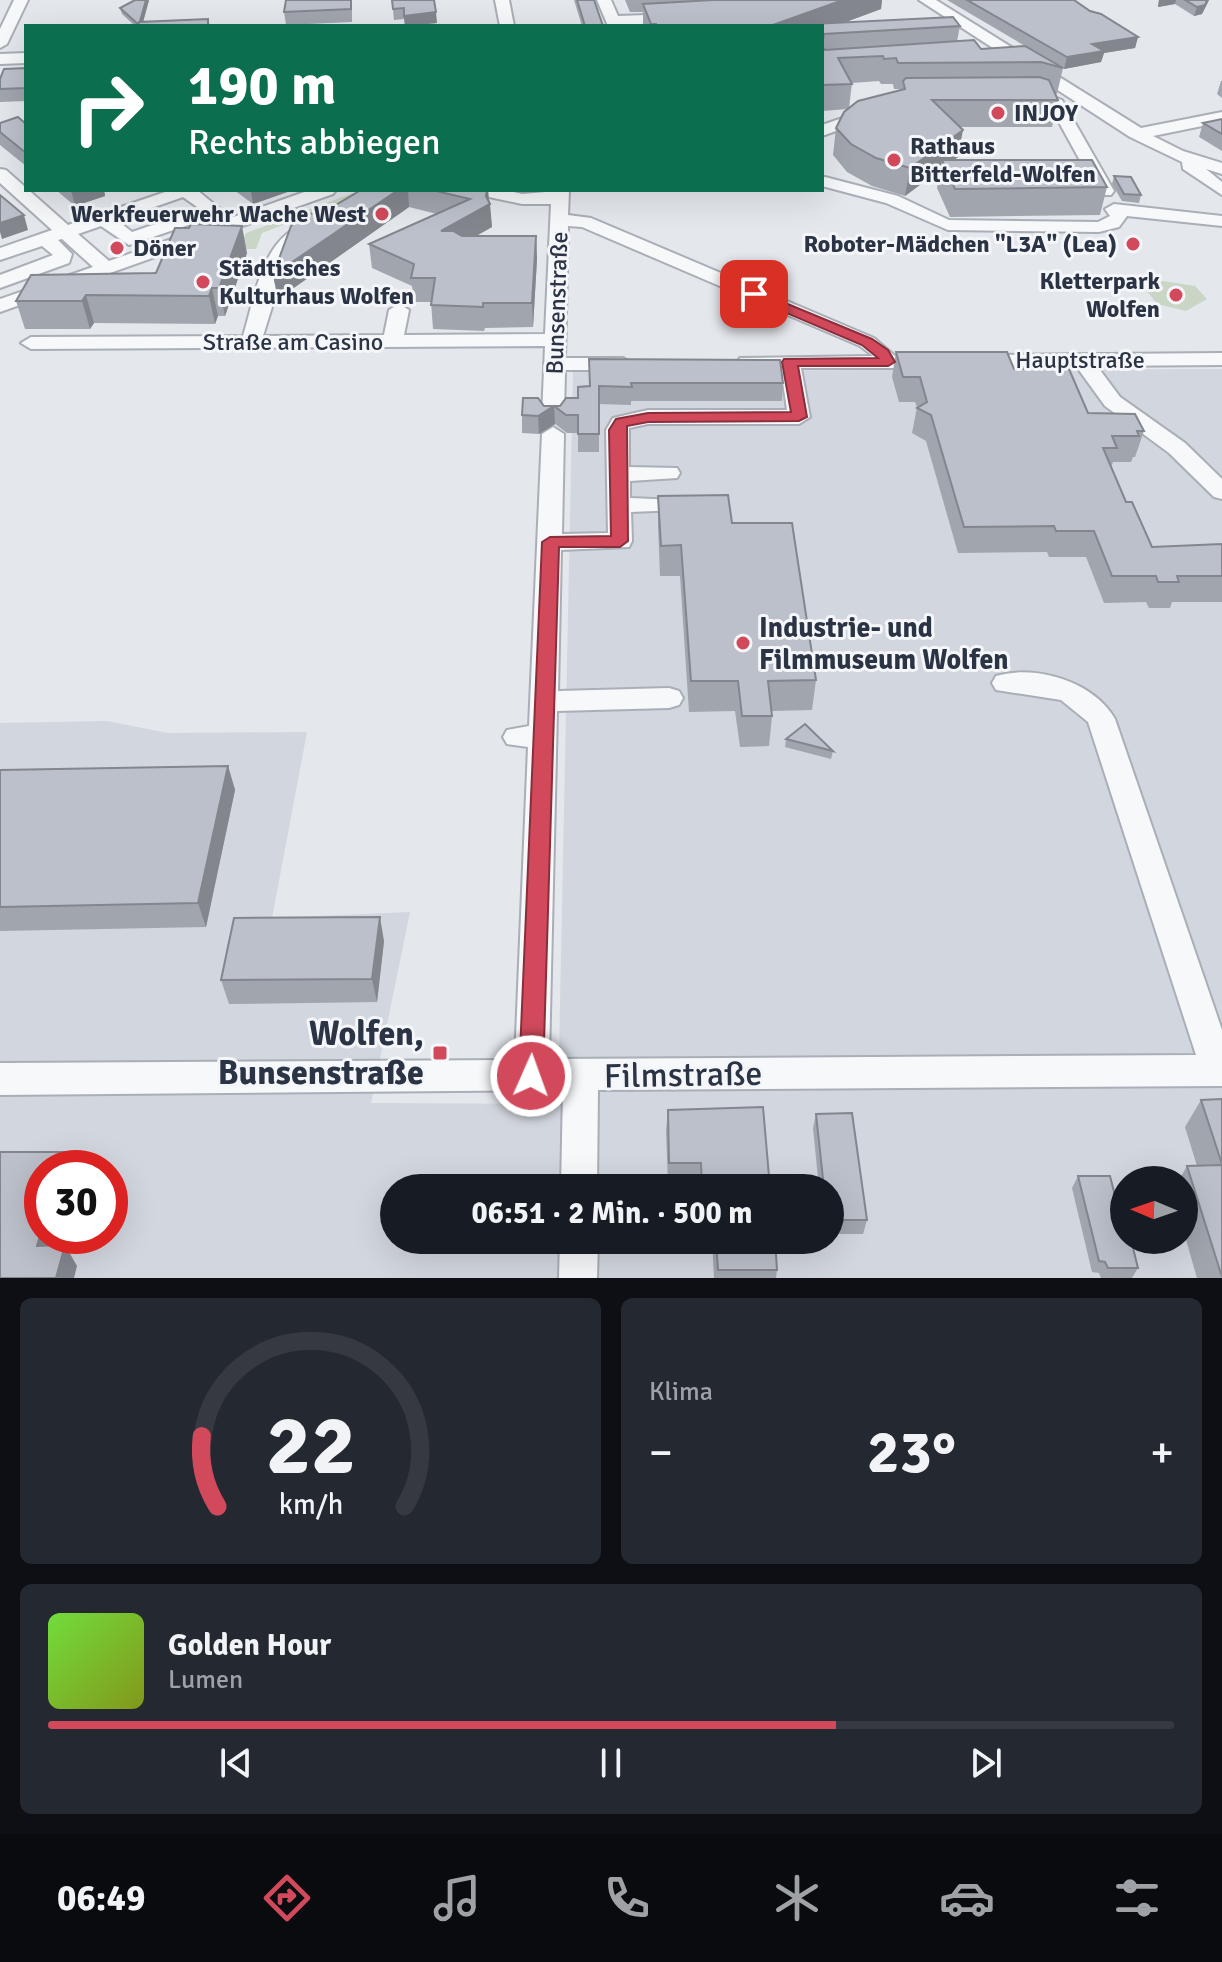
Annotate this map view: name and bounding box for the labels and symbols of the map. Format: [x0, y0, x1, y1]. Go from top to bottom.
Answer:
place label: INJOY [1014, 98, 1079, 128]
marker: INJOY [989, 104, 1007, 122]
place label: Rathaus Bitterfeld-Wolfen [910, 131, 1096, 189]
marker: Rathaus Bitterfeld-Wolfen [885, 151, 903, 169]
place label: Werkfeuerwehr Wache West [71, 199, 366, 229]
marker: Werkfeuerwehr Wache West [373, 205, 391, 223]
place label: Roboter-Mädchen "L3A" (Lea) [803, 229, 1117, 259]
street label: Bunsenstraße [540, 231, 574, 375]
place label: Döner [133, 233, 197, 263]
marker: Roboter-Mädchen "L3A" (Lea) [1124, 235, 1142, 253]
marker: Döner [108, 239, 126, 257]
place label: Städtisches Kulturhaus Wolfen [219, 253, 414, 311]
pin [720, 260, 788, 328]
place label: Kletterpark Wolfen [1039, 266, 1160, 324]
marker: Städtisches Kulturhaus Wolfen [194, 273, 212, 291]
marker: Kletterpark Wolfen [1167, 286, 1185, 304]
street label: Straße am Casino [203, 327, 383, 357]
street label: Hauptstraße [1015, 345, 1145, 375]
place label: Industrie- und Filmmuseum Wolfen [759, 611, 1009, 677]
marker: Industrie- und Filmmuseum Wolfen [734, 634, 752, 652]
place label: Wolfen, Bunsenstraße [218, 1013, 424, 1094]
position arrow [489, 1034, 573, 1118]
marker: Wolfen, Bunsenstraße [431, 1044, 449, 1062]
street label: Filmstraße [603, 1053, 763, 1097]
speed limit sign: 30 [24, 1150, 128, 1254]
north arrow [1110, 1166, 1198, 1254]

